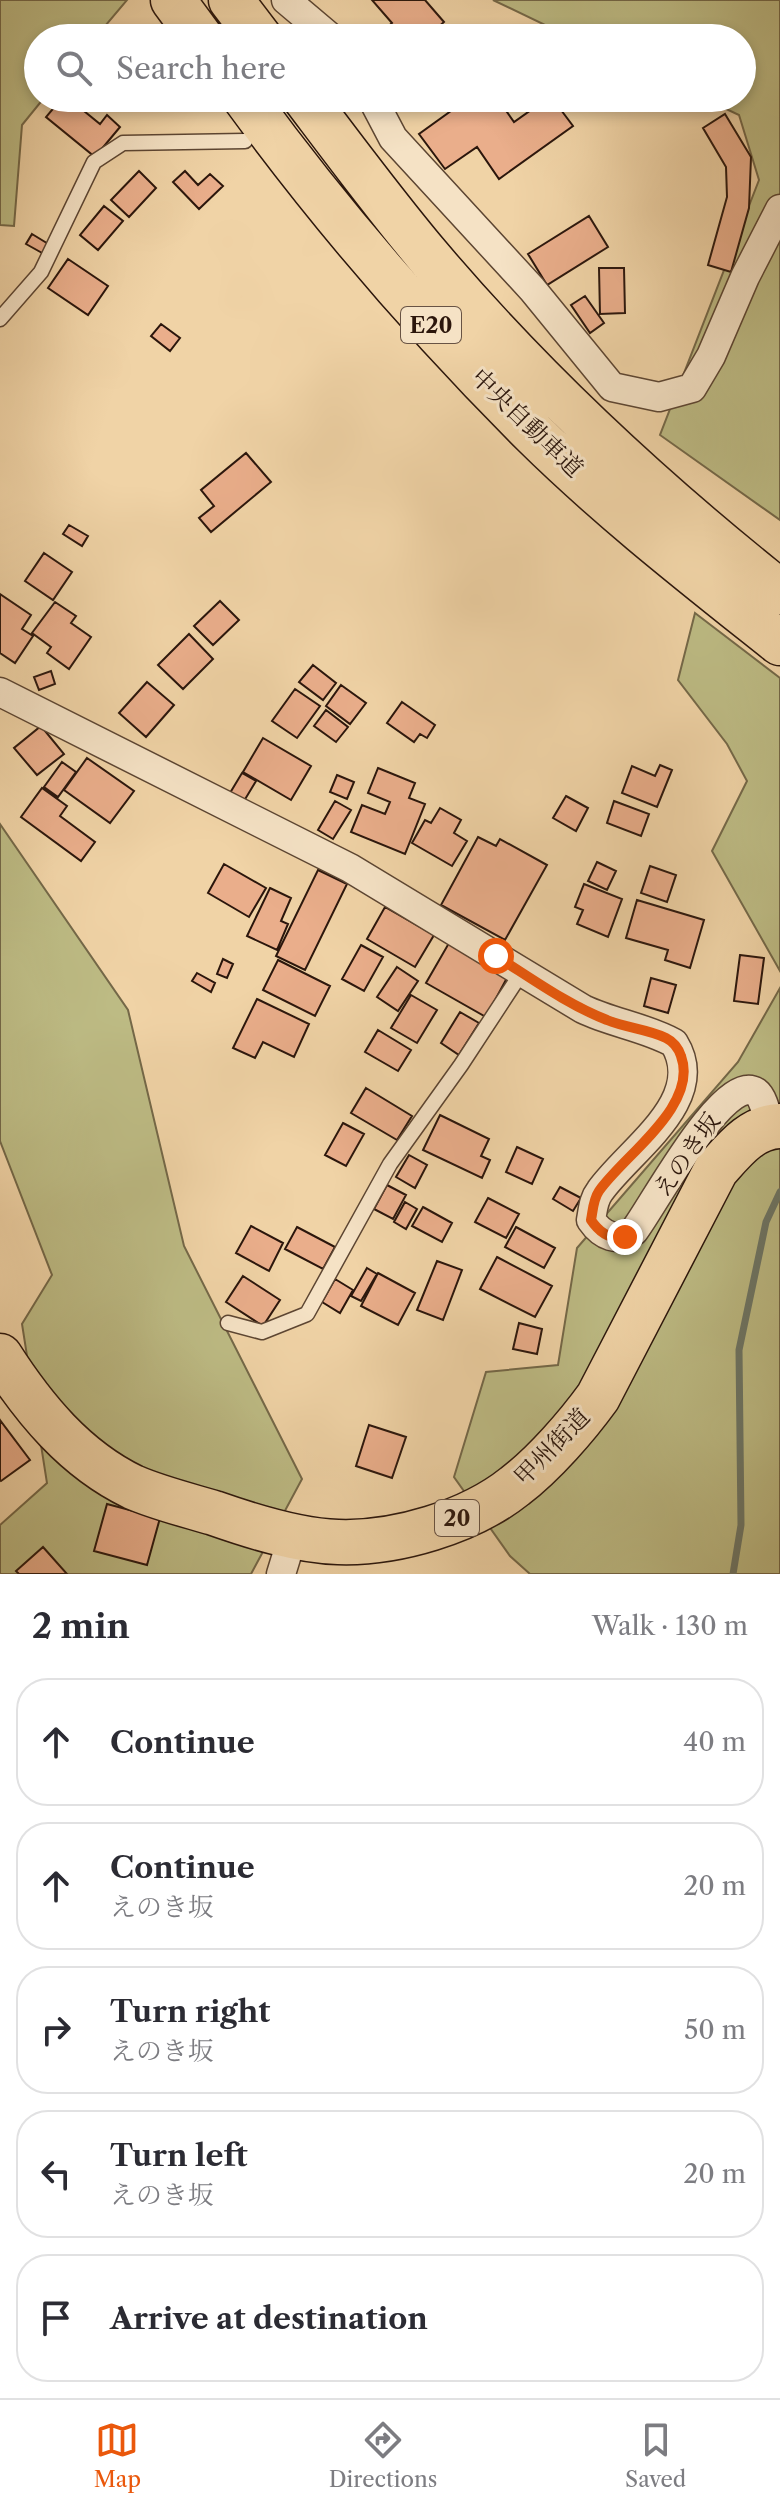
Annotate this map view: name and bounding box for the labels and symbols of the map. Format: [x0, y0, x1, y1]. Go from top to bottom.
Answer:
road number: E20 [401, 307, 461, 343]
street label: 中央自動車道 [465, 362, 589, 483]
route start [478, 938, 514, 974]
street label: えのき坂 [647, 1107, 726, 1202]
route end [607, 1219, 643, 1255]
street label: 甲州街道 [508, 1402, 595, 1491]
road number: 20 [435, 1500, 479, 1536]

